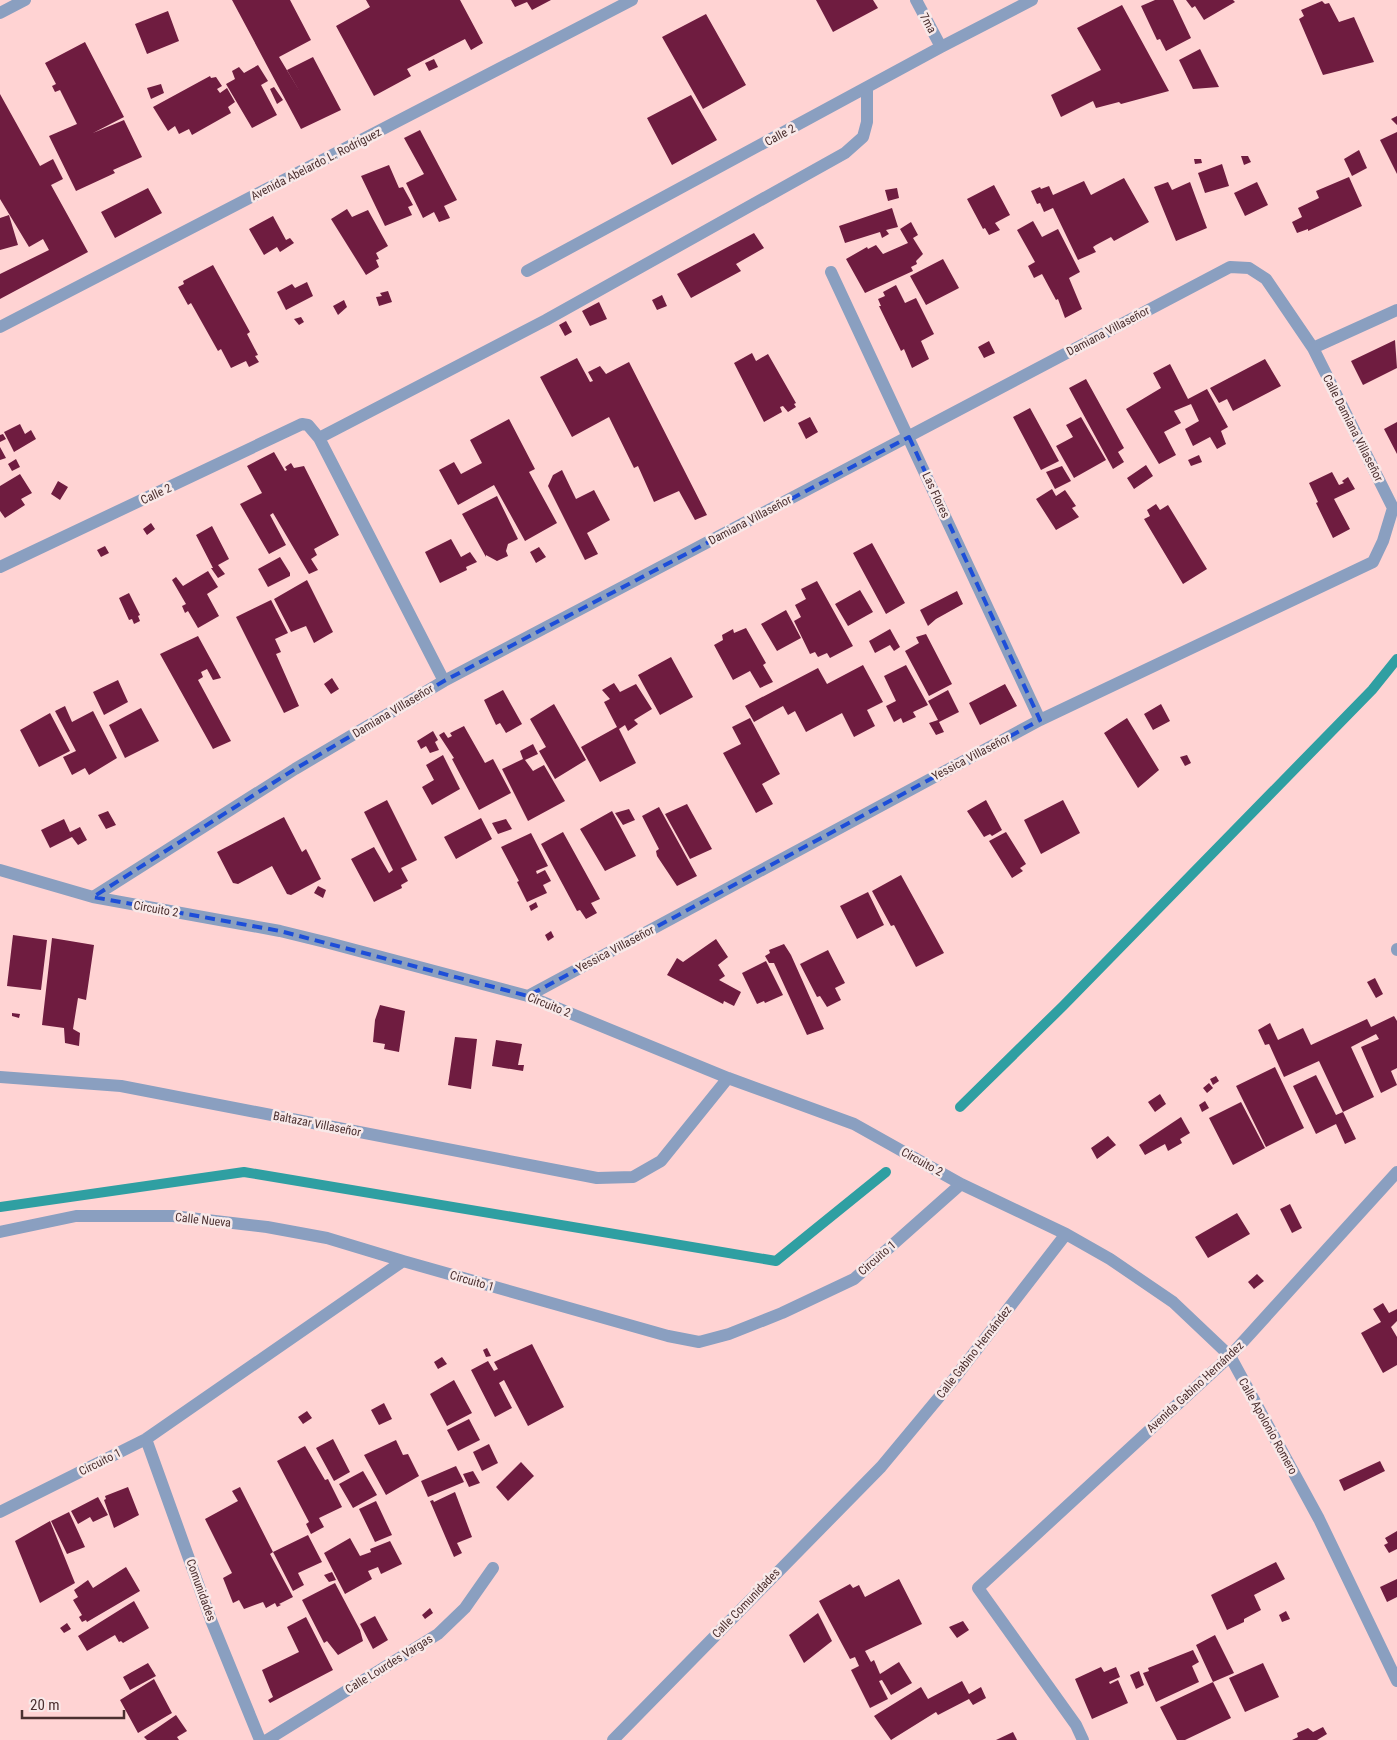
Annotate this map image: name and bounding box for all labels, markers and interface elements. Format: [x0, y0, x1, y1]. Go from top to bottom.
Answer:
street label: 7ma [917, 11, 939, 36]
street label: Calle 2 [762, 121, 798, 149]
street label: Avenida Abelardo L. Rodríguez [248, 125, 384, 203]
street label: Damiana Villaseñor [1064, 303, 1152, 359]
street label: Calle Damiana Villaseñor [1320, 372, 1386, 484]
street label: Las Flores [919, 470, 953, 520]
street label: Calle 2 [138, 481, 174, 507]
street label: Damiana Villaseñor [706, 492, 794, 548]
street label: Damiana Villaseñor [350, 681, 436, 741]
street label: Yessica Villaseñor [929, 730, 1013, 784]
street label: Circuito 2 [132, 898, 180, 920]
street label: Yessica Villaseñor [573, 922, 657, 976]
street label: Circuito 2 [525, 990, 573, 1020]
street label: Baltazar Villaseñor [272, 1109, 362, 1139]
street label: Circuito 2 [899, 1145, 945, 1179]
street label: Calle Nueva [174, 1210, 232, 1230]
street label: Circuito 1 [855, 1238, 899, 1278]
street label: Circuito 1 [448, 1268, 496, 1294]
street label: Calle Gabino Hernández [934, 1303, 1014, 1401]
street label: Avenida Gabino Hernández [1144, 1338, 1246, 1436]
street label: Calle Apolonio Romero [1236, 1375, 1300, 1477]
street label: Circuito 1 [77, 1445, 123, 1479]
street label: Comunidades [183, 1557, 219, 1623]
street label: Calle Comunidades [709, 1565, 783, 1641]
street label: Calle Lourdes Vargas [343, 1632, 435, 1696]
scale bar [22, 1688, 125, 1720]
text: 20 m [30, 1696, 60, 1714]

